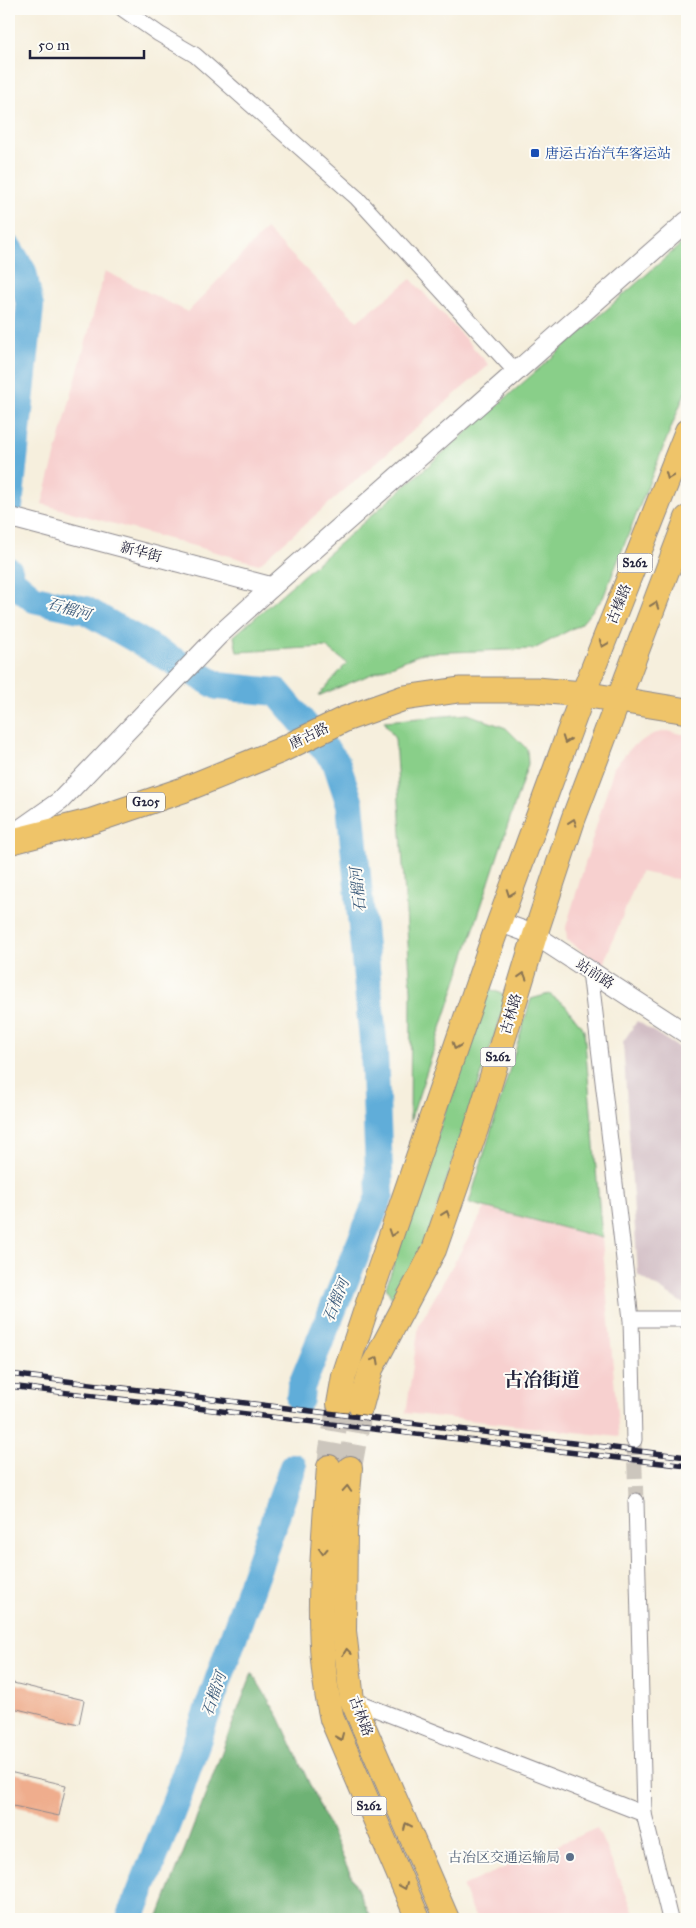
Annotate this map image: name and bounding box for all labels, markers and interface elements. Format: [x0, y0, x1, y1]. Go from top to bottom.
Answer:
scale bar [30, 28, 144, 60]
text: 50 m [38, 36, 70, 54]
place label: 唐运古冶汽车客运站 [545, 145, 671, 162]
marker: 唐运古冶汽车客运站 [529, 147, 541, 159]
one-way arrow [665, 471, 676, 480]
street label: 新华街 [119, 538, 163, 566]
road number: S262 [618, 554, 652, 572]
street label: 古榛路 [603, 581, 635, 627]
water label: 石榴河 [45, 594, 96, 625]
one-way arrow [649, 601, 659, 610]
one-way arrow [599, 639, 609, 647]
street label: 唐古路 [286, 719, 332, 753]
one-way arrow [562, 735, 572, 744]
road number: G205 [127, 792, 165, 812]
one-way arrow [567, 818, 577, 826]
water label: 石榴河 [346, 864, 369, 913]
one-way arrow [506, 888, 516, 896]
street label: 站前路 [573, 955, 617, 993]
one-way arrow [517, 973, 527, 981]
street label: 古林路 [497, 991, 525, 1037]
one-way arrow [452, 1041, 462, 1050]
road number: S262 [480, 1048, 516, 1066]
one-way arrow [440, 1210, 450, 1219]
one-way arrow [388, 1228, 398, 1236]
water label: 石榴河 [319, 1273, 354, 1324]
one-way arrow [370, 1357, 380, 1366]
district label: 古冶街道 [504, 1368, 580, 1391]
one-way arrow [342, 1485, 353, 1493]
one-way arrow [318, 1547, 329, 1555]
one-way arrow [342, 1647, 353, 1655]
water label: 石榴河 [198, 1667, 231, 1718]
street label: 古林路 [346, 1693, 376, 1739]
one-way arrow [334, 1732, 344, 1741]
road number: S262 [352, 1796, 386, 1815]
one-way arrow [403, 1822, 414, 1831]
place label: 古冶区交通运输局 [448, 1849, 560, 1866]
marker: 古冶区交通运输局 [564, 1851, 576, 1863]
one-way arrow [397, 1881, 408, 1890]

